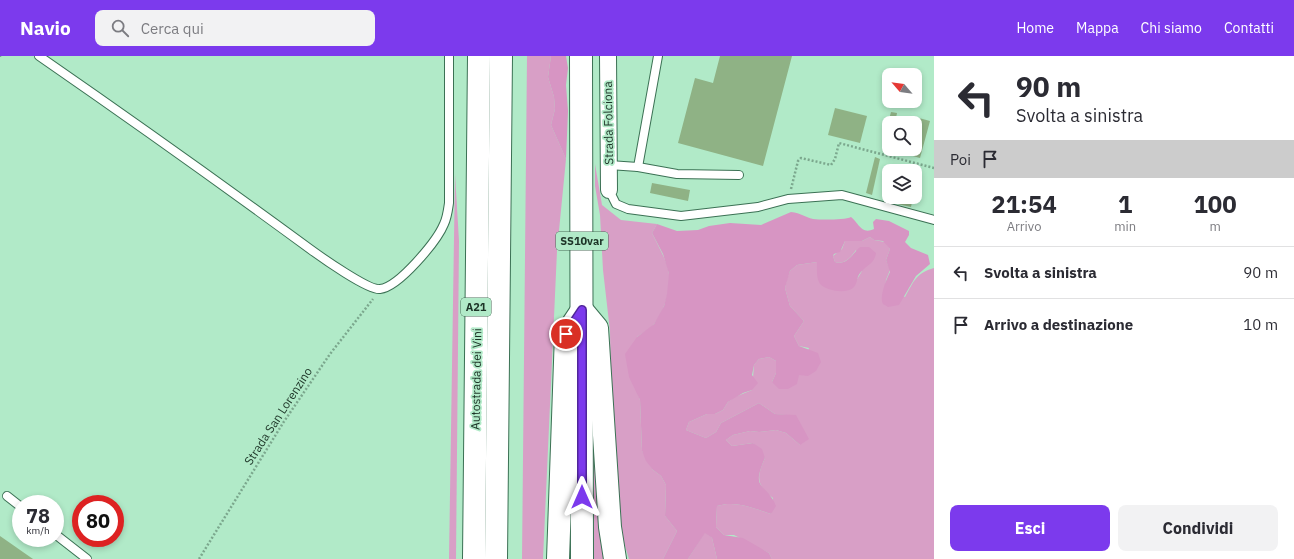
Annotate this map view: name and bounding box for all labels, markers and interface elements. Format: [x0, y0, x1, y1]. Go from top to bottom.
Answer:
search box [95, 10, 375, 46]
text: Navio [20, 16, 71, 40]
icon: search [109, 17, 131, 39]
text: Cerca qui [141, 19, 204, 38]
text: Home [1016, 19, 1054, 37]
text: Mappa [1076, 19, 1119, 37]
text: Chi siamo [1141, 19, 1202, 37]
text: Contatti [1224, 19, 1274, 37]
north arrow [882, 68, 922, 108]
map controls [882, 68, 922, 204]
text: 90 m [1016, 68, 1081, 105]
icon: left [950, 72, 1002, 124]
street label: Strada Folciona [600, 81, 616, 165]
text: Svolta a sinistra [1016, 104, 1143, 127]
button: search [882, 116, 922, 156]
icon: arrive [979, 148, 1001, 170]
text: Poi [950, 150, 971, 169]
button: layers [882, 164, 922, 204]
text: 21:54 [991, 188, 1057, 220]
text: 1 [1118, 188, 1132, 220]
text: 100 [1193, 188, 1237, 220]
text: Arrivo [1007, 218, 1041, 235]
text: min [1114, 218, 1136, 235]
text: m [1209, 218, 1221, 235]
road number: SS10var [556, 232, 608, 250]
icon: left [950, 262, 972, 284]
text: Svolta a sinistra [984, 263, 1097, 282]
text: 90 m [1243, 263, 1278, 282]
road number: A21 [461, 298, 491, 316]
icon: arrive [950, 314, 972, 336]
text: Arrivo a destinazione [984, 315, 1133, 334]
text: 10 m [1243, 315, 1278, 334]
pin [549, 317, 583, 351]
icon: arrive [555, 323, 577, 345]
street label: Autostrada dei Vini [468, 328, 484, 430]
street label: Strada San Lorenzino [241, 364, 315, 468]
position arrow [561, 476, 603, 518]
speed limit sign: 80 [72, 495, 124, 547]
text: 78 [26, 502, 50, 529]
button: Esci [950, 505, 1110, 551]
button: Condividi [1118, 505, 1278, 551]
text: km/h [26, 524, 50, 537]

